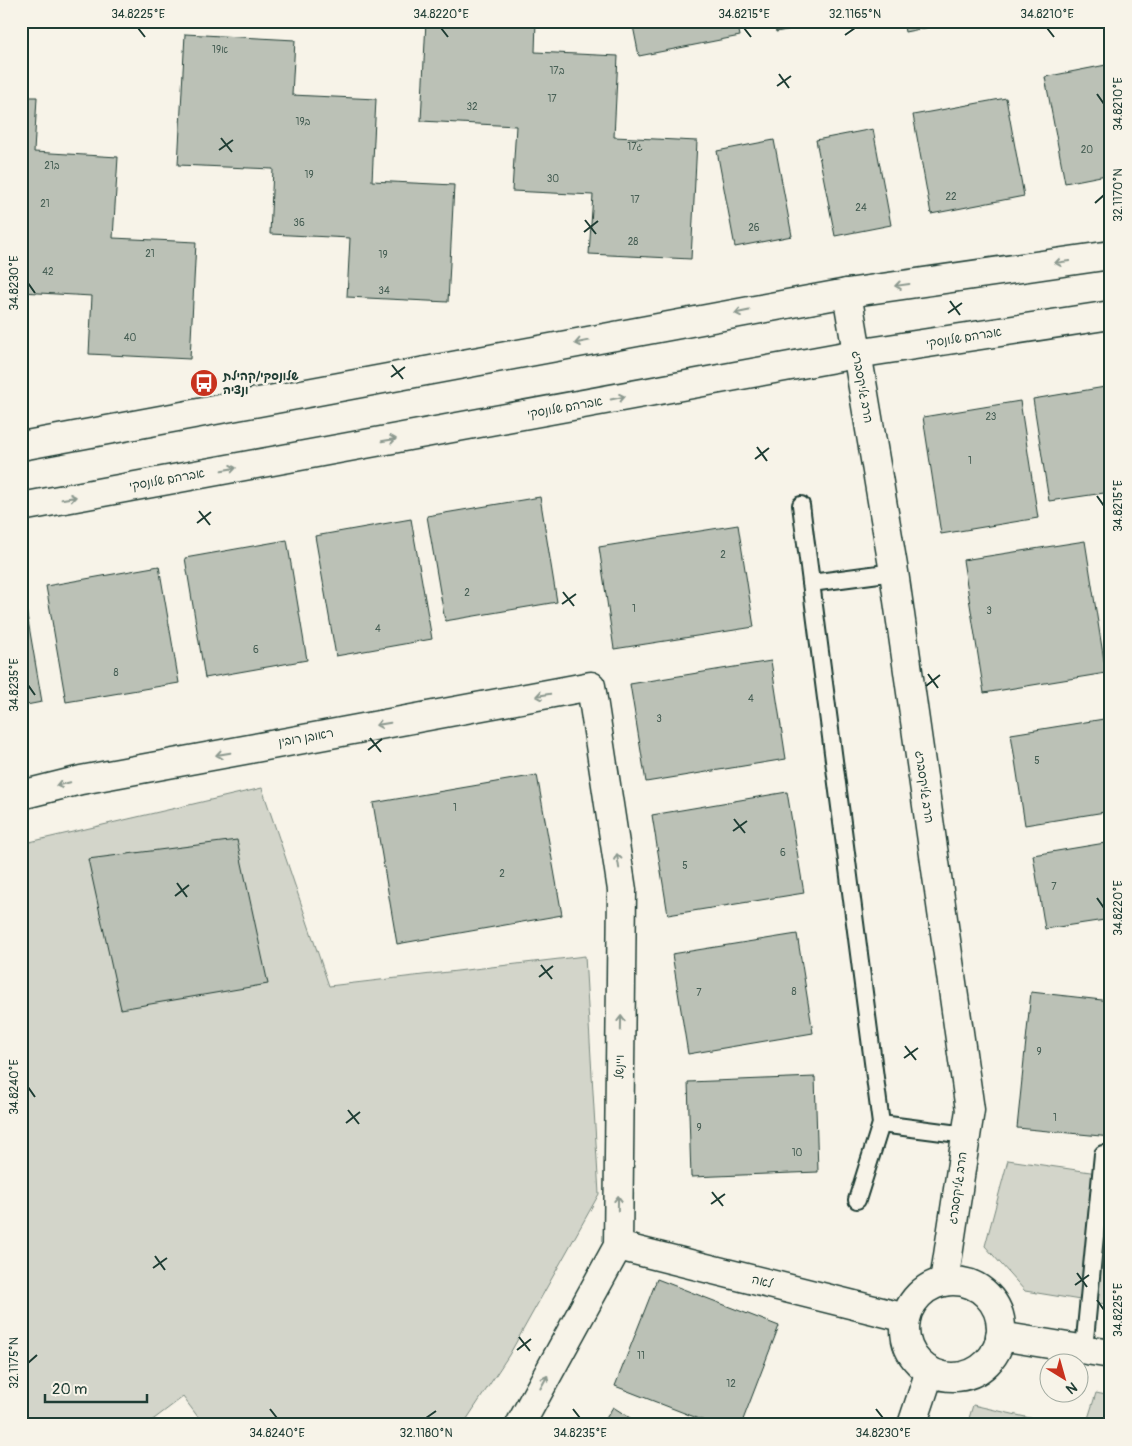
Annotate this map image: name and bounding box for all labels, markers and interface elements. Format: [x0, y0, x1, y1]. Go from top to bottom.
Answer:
text: 34.8225°E [111, 7, 165, 22]
text: 34.8220°E [413, 7, 469, 22]
text: 34.8215°E [718, 7, 770, 22]
text: 32.1165°N [829, 7, 881, 22]
text: 34.8210°E [1020, 7, 1074, 22]
house number: 19א [212, 44, 228, 56]
house number: 17ב [549, 65, 565, 77]
text: 34.8210°E [1111, 77, 1126, 131]
house number: 17 [547, 93, 557, 105]
house number: 32 [466, 101, 478, 113]
house number: 19ב [296, 116, 311, 128]
house number: 17ג [627, 141, 643, 153]
house number: 20 [1081, 144, 1093, 156]
house number: 21ב [44, 160, 60, 172]
text: 32.1170°N [1111, 168, 1126, 222]
house number: 19 [304, 169, 314, 181]
house number: 30 [547, 173, 559, 185]
house number: 22 [945, 191, 957, 203]
house number: 17 [630, 194, 640, 206]
house number: 21 [40, 198, 50, 210]
house number: 24 [855, 202, 867, 214]
house number: 36 [293, 217, 305, 229]
house number: 26 [748, 222, 760, 234]
house number: 28 [628, 236, 638, 248]
house number: 21 [145, 248, 155, 260]
house number: 19 [378, 249, 388, 261]
text: 34.8230°E [7, 255, 22, 311]
one-way arrow [1055, 257, 1071, 267]
house number: 42 [42, 266, 54, 278]
one-way arrow [894, 280, 910, 290]
house number: 34 [378, 285, 390, 297]
one-way arrow [734, 308, 750, 318]
street label: אברהם שלונסקי [925, 325, 1003, 351]
house number: 40 [124, 332, 136, 344]
one-way arrow [574, 337, 590, 347]
street label: הרב גליקסברג [848, 350, 876, 424]
bus stop icon: שלונסקי/קהילת ונציה [189, 368, 219, 398]
place label: שלונסקי/קהילת ונציה [222, 369, 299, 398]
one-way arrow [609, 393, 625, 403]
street label: אברהם שלונסקי [526, 394, 604, 422]
house number: 23 [986, 411, 997, 423]
one-way arrow [381, 435, 397, 445]
house number: 1 [968, 455, 972, 467]
one-way arrow [221, 464, 237, 474]
street label: אברהם שלונסקי [128, 466, 206, 494]
text: 34.8215°E [1111, 480, 1126, 532]
one-way arrow [61, 493, 77, 503]
house number: 2 [720, 549, 726, 561]
house number: 2 [464, 587, 470, 599]
house number: 1 [632, 603, 636, 615]
house number: 3 [986, 605, 992, 617]
house number: 4 [375, 623, 381, 635]
house number: 6 [253, 644, 259, 656]
text: 34.8235°E [7, 658, 22, 712]
house number: 8 [113, 667, 119, 679]
one-way arrow [535, 691, 551, 701]
house number: 4 [748, 693, 754, 705]
house number: 3 [656, 713, 662, 725]
one-way arrow [375, 720, 391, 730]
street label: ראובן רובין [277, 726, 335, 750]
one-way arrow [215, 749, 231, 759]
street label: הרב גליקסברג [911, 750, 937, 824]
house number: 5 [1034, 755, 1040, 767]
one-way arrow [56, 780, 72, 789]
house number: 1 [453, 802, 457, 814]
house number: 6 [780, 847, 786, 859]
one-way arrow [612, 854, 622, 870]
house number: 5 [682, 860, 688, 872]
house number: 2 [499, 868, 505, 880]
text: 34.8220°E [1111, 880, 1126, 936]
house number: 7 [1051, 881, 1057, 893]
house number: 8 [791, 986, 797, 998]
house number: 7 [696, 987, 702, 999]
one-way arrow [616, 1016, 625, 1032]
house number: 9 [1036, 1046, 1042, 1058]
street label: ויינשל [612, 1055, 628, 1079]
text: 34.8240°E [7, 1059, 22, 1115]
house number: 1 [1053, 1112, 1057, 1124]
house number: 9 [696, 1122, 702, 1134]
house number: 10 [792, 1147, 803, 1159]
street label: הרב גליקסברג [945, 1151, 971, 1225]
one-way arrow [613, 1196, 623, 1212]
street label: לאה [750, 1272, 775, 1292]
text: 34.8225°E [1111, 1283, 1126, 1337]
text: 32.1175°N [7, 1337, 22, 1389]
house number: 11 [637, 1350, 645, 1362]
north arrow [1040, 1354, 1090, 1404]
scale bar [45, 1371, 148, 1403]
one-way arrow [539, 1375, 549, 1390]
house number: 12 [726, 1378, 736, 1390]
text: N [1063, 1378, 1080, 1398]
text: 20 m [52, 1380, 87, 1399]
text: 34.8240°E [249, 1426, 305, 1441]
text: 32.1180°N [399, 1426, 453, 1441]
text: 34.8235°E [553, 1426, 607, 1441]
text: 34.8230°E [855, 1426, 911, 1441]

